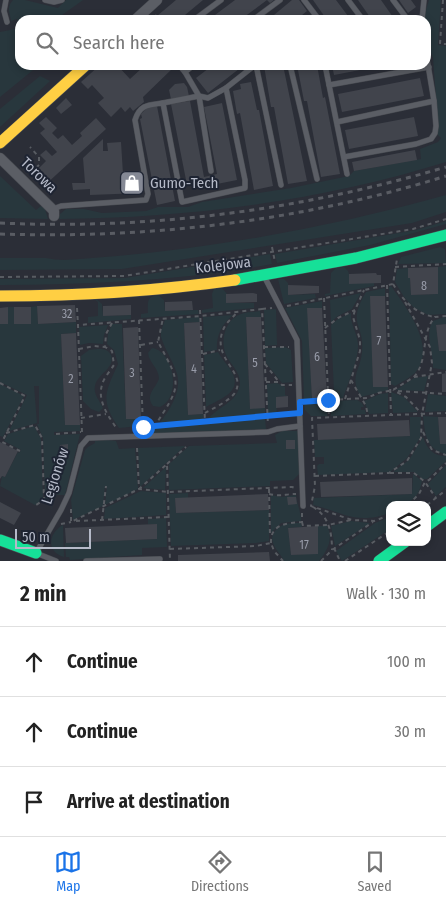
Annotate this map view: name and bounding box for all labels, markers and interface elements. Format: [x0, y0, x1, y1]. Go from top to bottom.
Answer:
search box [15, 15, 431, 70]
icon: search [33, 29, 61, 57]
text: Search here [73, 31, 165, 54]
street label: Torowa [17, 153, 61, 197]
shop icon: Gumo-Tech [119, 170, 145, 196]
place label: Gumo-Tech [150, 174, 219, 192]
street label: Kolejowa [194, 253, 252, 277]
house number: 8 [421, 279, 427, 293]
house number: 32 [62, 307, 72, 321]
house number: 7 [377, 334, 382, 348]
house number: 6 [314, 350, 320, 364]
house number: 5 [252, 356, 258, 370]
house number: 4 [191, 362, 197, 376]
house number: 3 [129, 366, 135, 380]
house number: 2 [68, 372, 74, 386]
route end [317, 389, 340, 412]
route start [132, 416, 155, 439]
street label: Legionów [37, 445, 73, 506]
map controls [386, 501, 431, 546]
button: layers [386, 501, 431, 546]
scale bar [15, 526, 91, 549]
text: 50 m [22, 529, 50, 546]
house number: 17 [299, 538, 309, 552]
text: 2 min [20, 581, 67, 607]
text: Walk · 130 m [346, 584, 426, 603]
icon: ahead [20, 648, 48, 676]
text: Continue [67, 650, 138, 673]
text: 100 m [387, 652, 426, 671]
icon: ahead [20, 718, 48, 746]
text: Continue [67, 720, 138, 743]
text: 30 m [394, 722, 426, 741]
icon: arrive [20, 788, 48, 816]
text: Arrive at destination [67, 790, 230, 813]
tab: Map [54, 848, 82, 895]
tab: Directions [191, 848, 249, 895]
tab: Saved [357, 848, 392, 895]

